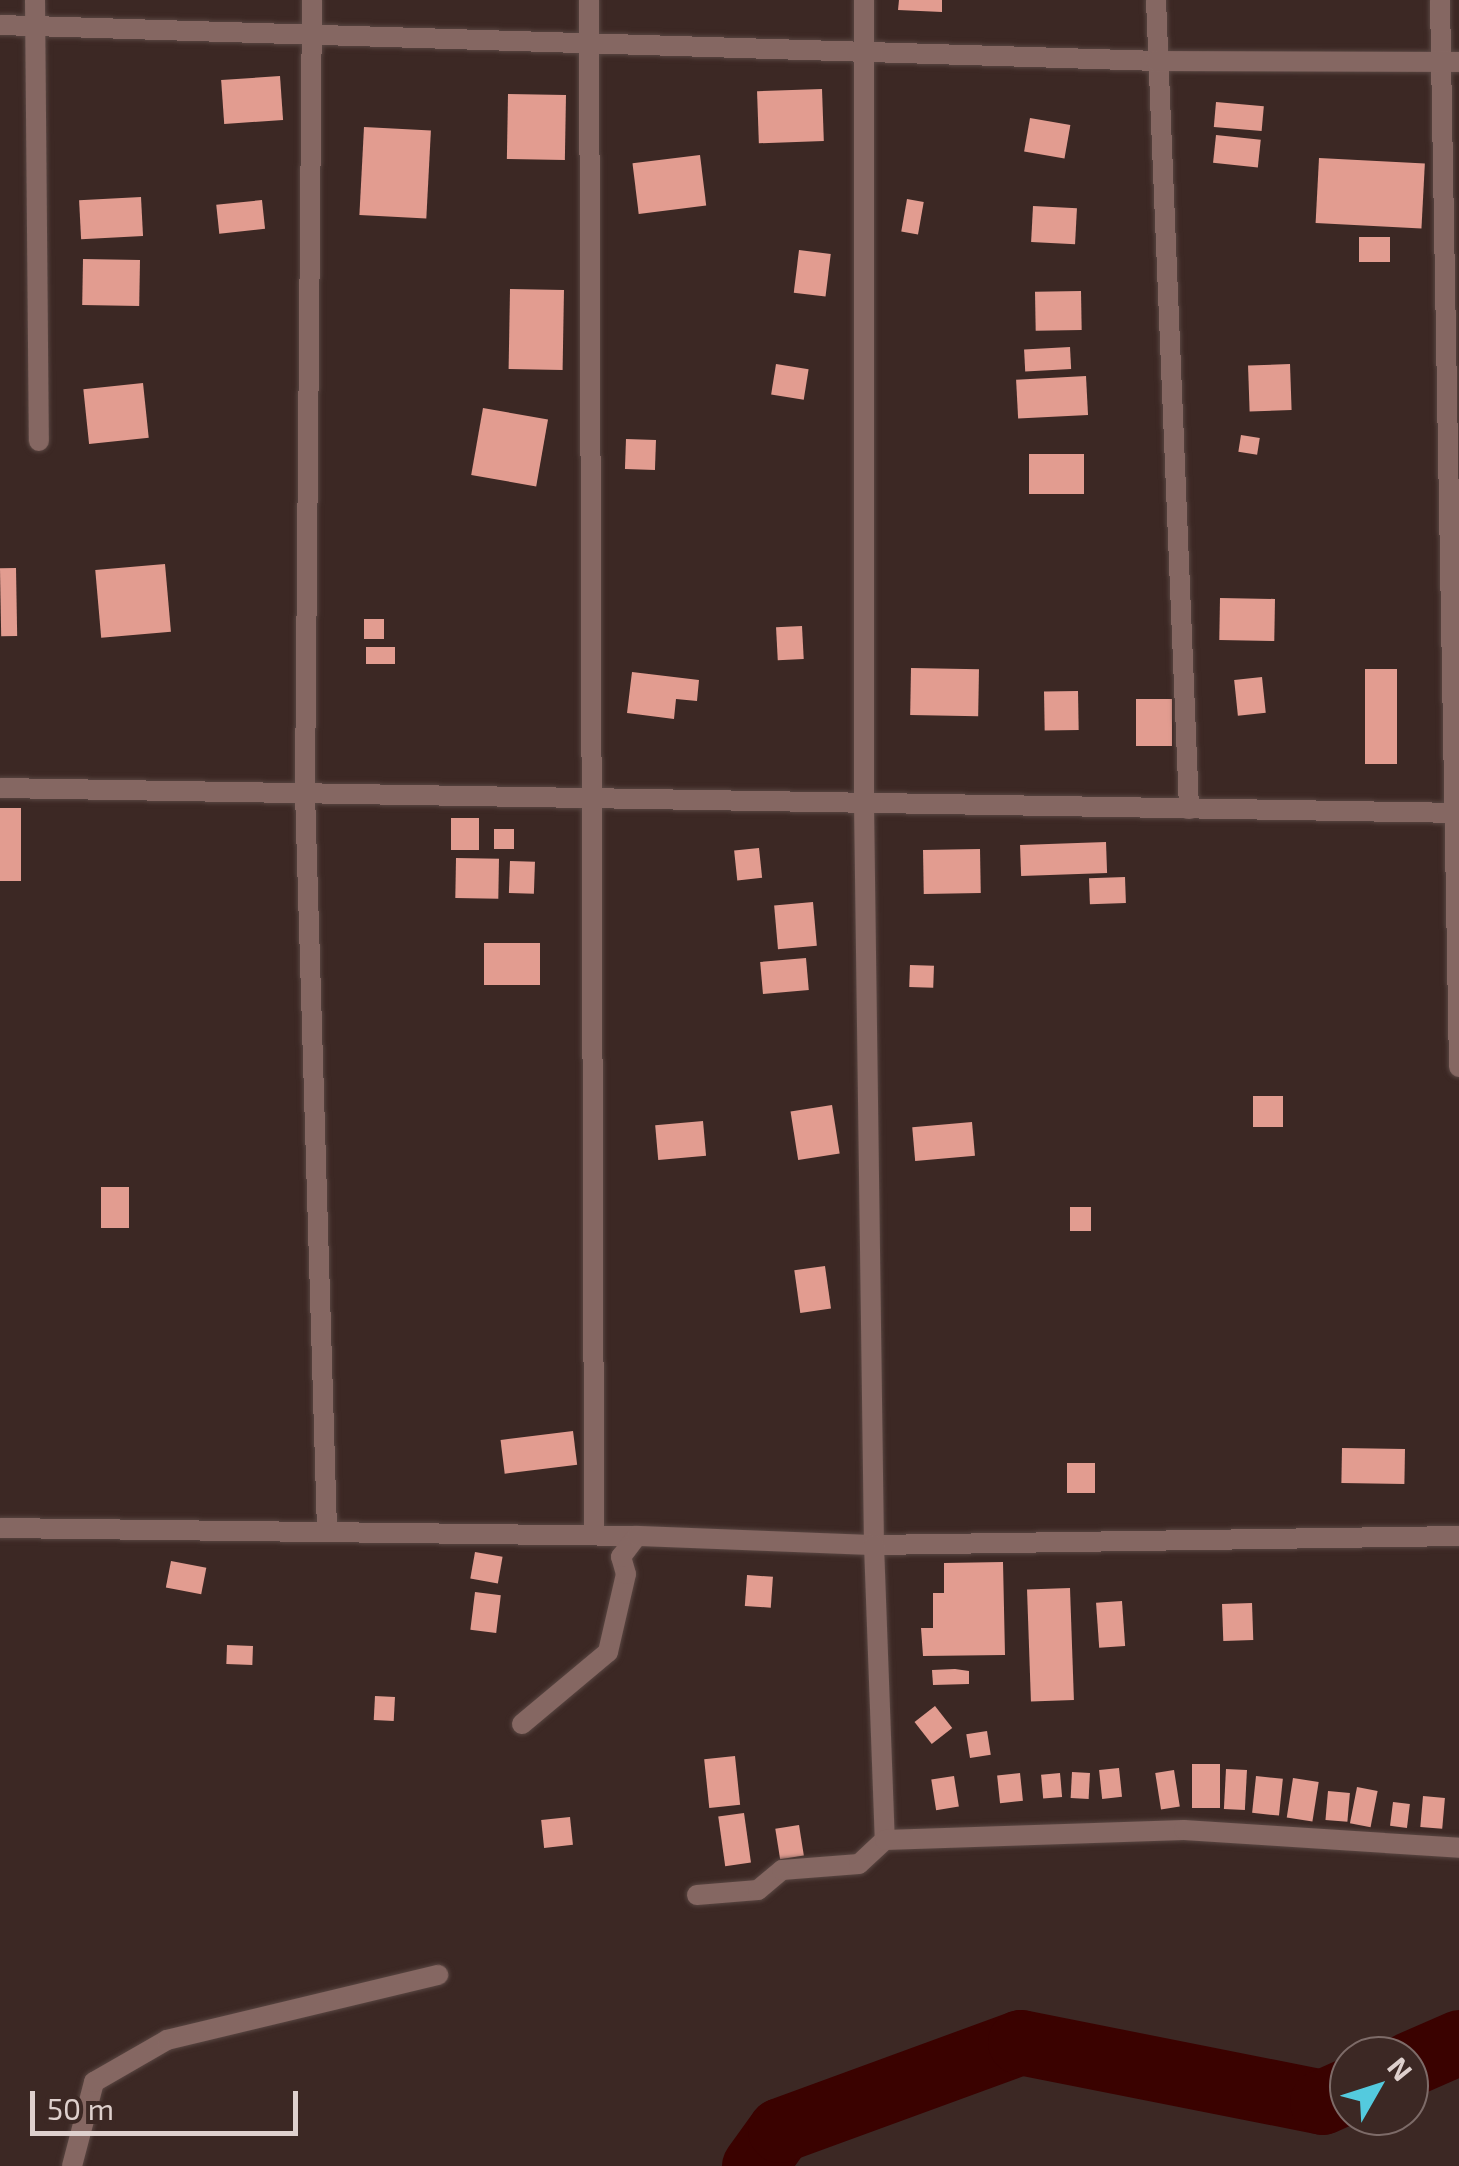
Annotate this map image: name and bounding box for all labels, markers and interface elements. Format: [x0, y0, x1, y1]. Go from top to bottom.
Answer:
north arrow [1329, 2036, 1429, 2136]
text: N [1381, 2050, 1420, 2087]
scale bar [35, 2071, 302, 2133]
text: 50 m [47, 2090, 114, 2126]

